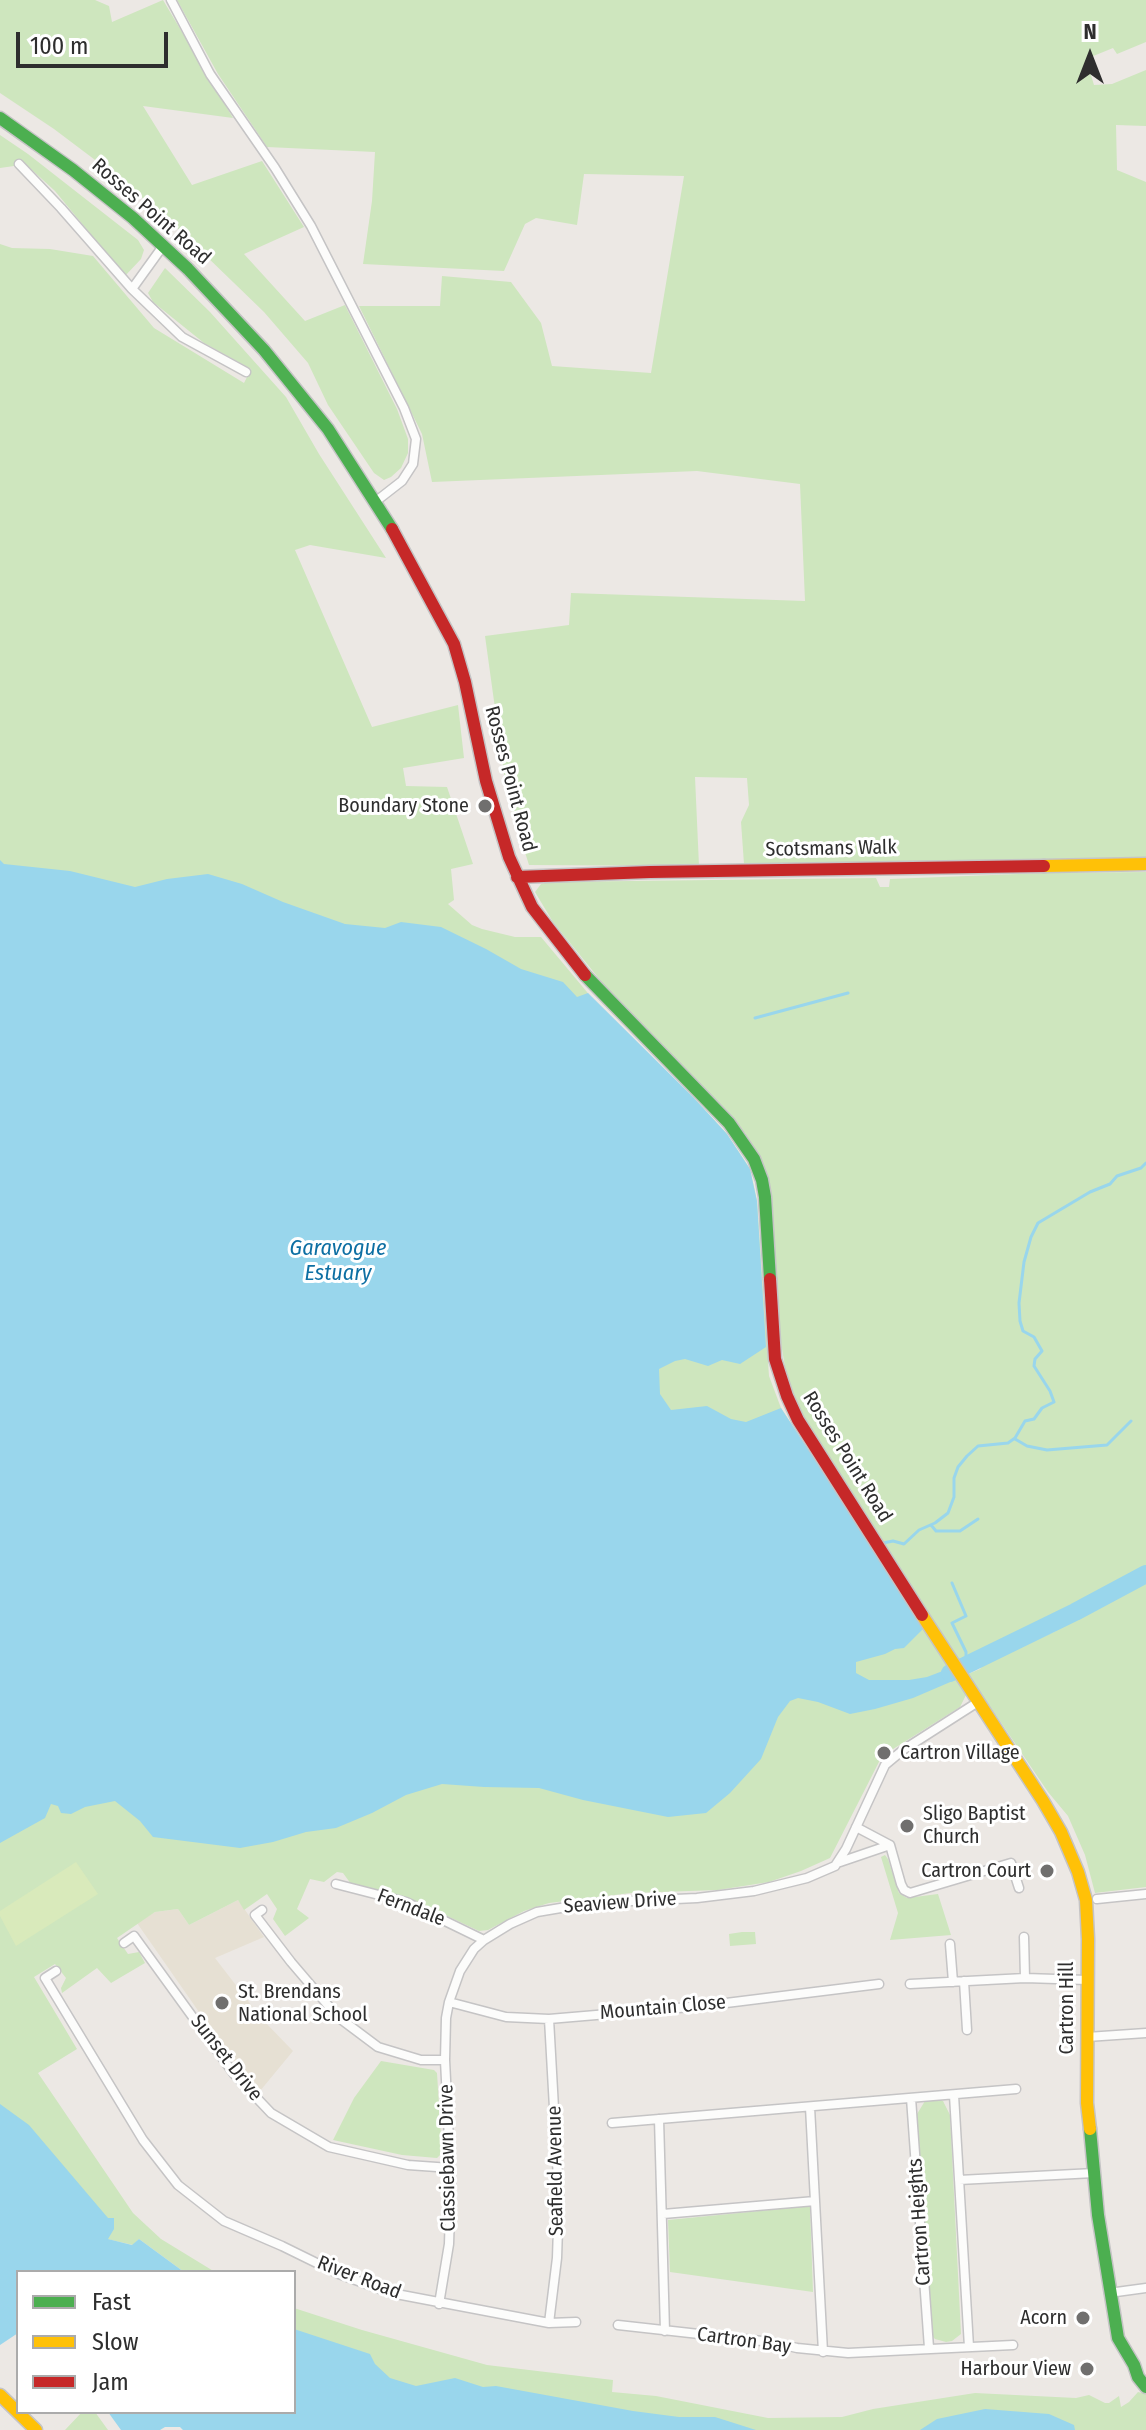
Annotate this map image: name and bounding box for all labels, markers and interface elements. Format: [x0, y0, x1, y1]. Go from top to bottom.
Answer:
scale bar [20, 16, 172, 66]
north arrow [1050, 16, 1130, 96]
text: N [1083, 18, 1097, 45]
text: 100 m [30, 32, 88, 60]
street label: Rosses Point Road [87, 154, 215, 270]
street label: Rosses Point Road [479, 704, 541, 854]
place label: Boundary Stone [338, 794, 469, 818]
marker: Boundary Stone [476, 797, 494, 815]
street label: Scotsmans Walk [765, 836, 897, 862]
water label: Garavogue Estuary [290, 1236, 386, 1288]
street label: Rosses Point Road [797, 1387, 897, 1527]
place label: Cartron Village [900, 1741, 1020, 1765]
marker: Cartron Village [875, 1744, 893, 1762]
place label: Sligo Baptist Church [923, 1802, 1026, 1849]
marker: Sligo Baptist Church [898, 1817, 916, 1835]
place label: Cartron Court [921, 1859, 1031, 1883]
marker: Cartron Court [1038, 1862, 1056, 1880]
street label: Ferndale [374, 1884, 448, 1932]
street label: Seaview Drive [563, 1887, 677, 1919]
street label: Cartron Hill [1055, 1961, 1079, 2055]
place label: St. Brendans National School [238, 1980, 367, 2027]
street label: Mountain Close [599, 1991, 727, 2025]
marker: St. Brendans National School [213, 1994, 231, 2012]
street label: Sunset Drive [185, 2010, 267, 2106]
street label: Classiebawn Drive [435, 2084, 461, 2232]
street label: Seafield Avenue [543, 2106, 569, 2236]
street label: Cartron Heights [904, 2158, 936, 2286]
street label: River Road [314, 2251, 404, 2305]
legend [16, 2270, 296, 2414]
text: Fast [92, 2288, 131, 2316]
place label: Acorn [1020, 2306, 1067, 2330]
marker: Acorn [1074, 2309, 1092, 2327]
street label: Cartron Bay [695, 2323, 793, 2359]
text: Slow [92, 2328, 138, 2356]
place label: Harbour View [961, 2357, 1071, 2381]
marker: Harbour View [1078, 2360, 1096, 2378]
text: Jam [92, 2368, 129, 2396]

